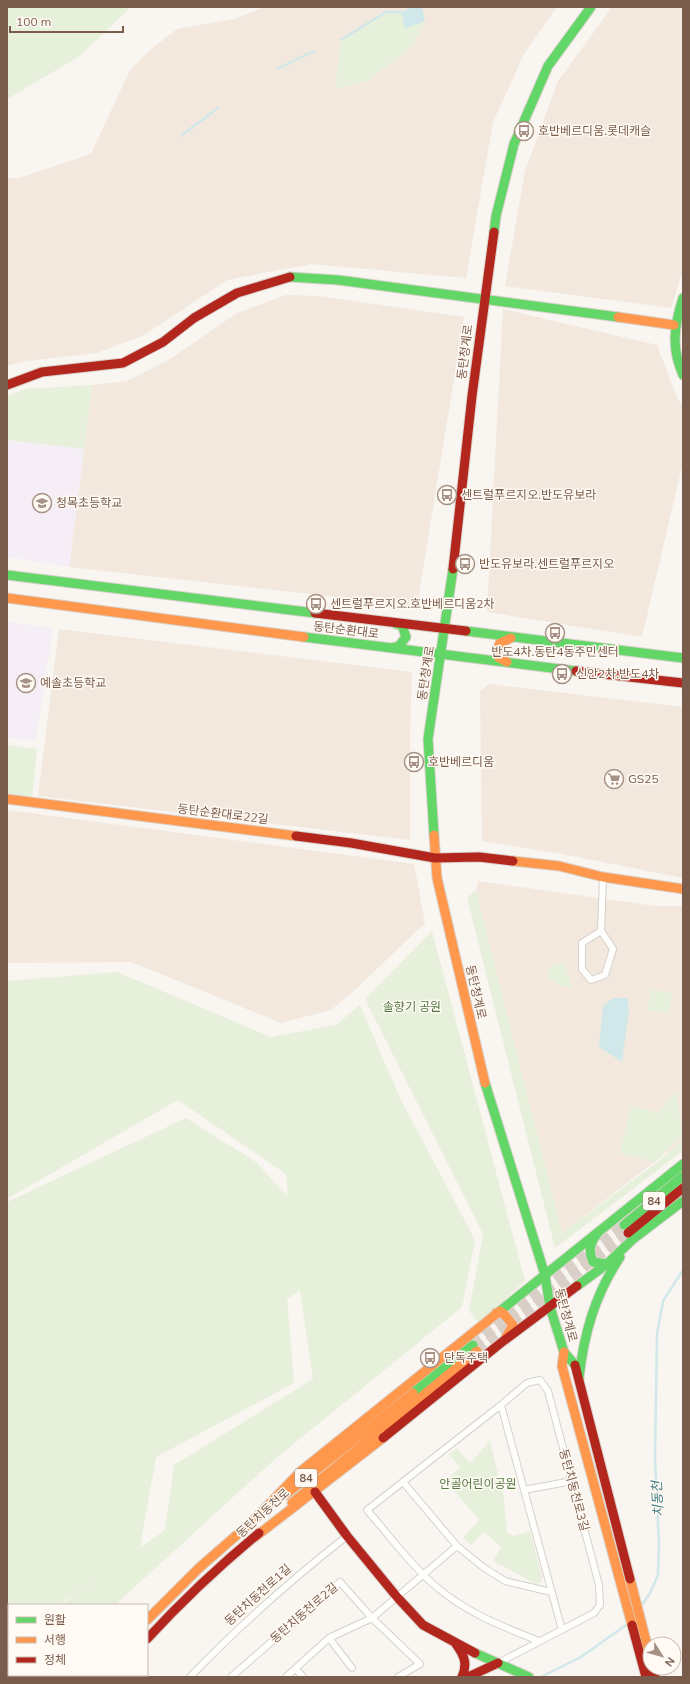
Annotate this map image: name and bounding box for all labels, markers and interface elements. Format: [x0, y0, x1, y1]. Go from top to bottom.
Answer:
scale bar [10, 8, 123, 34]
text: 100 m [16, 14, 51, 29]
bus stop icon: 호반베르디움.롯데캐슬 [513, 120, 535, 142]
place label: 호반베르디움.롯데캐슬 [538, 123, 651, 138]
street label: 동탄청계로 [454, 324, 475, 380]
bus stop icon: 센트럴푸르지오.반도유보라 [436, 484, 458, 506]
place label: 센트럴푸르지오.반도유보라 [461, 487, 596, 502]
school or university icon: 청목초등학교 [31, 492, 53, 514]
place label: 청목초등학교 [56, 495, 122, 510]
bus stop icon: 반도유보라.센트럴푸르지오 [454, 553, 476, 575]
place label: 반도유보라.센트럴푸르지오 [479, 556, 614, 571]
bus stop icon: 센트럴푸르지오.호반베르디움2차 [305, 593, 327, 615]
place label: 센트럴푸르지오.호반베르디움2차 [330, 596, 495, 611]
street label: 동탄순환대로 [312, 618, 380, 641]
bus stop icon: 반도4차.동탄4동주민센터 [544, 622, 566, 644]
street label: 동탄청계로 [414, 644, 437, 701]
place label: 반도4차.동탄4동주민센터 [491, 644, 619, 659]
bus stop icon: 신안2차.반도4차 [551, 663, 573, 685]
place label: 신안2차.반도4차 [576, 666, 659, 681]
school or university icon: 예솔초등학교 [15, 672, 37, 694]
place label: 예솔초등학교 [40, 675, 106, 690]
bus stop icon: 호반베르디움 [403, 751, 425, 773]
place label: 호반베르디움 [428, 754, 494, 769]
supermarket icon: GS25 [603, 768, 625, 790]
place label: GS25 [628, 771, 659, 786]
street label: 동탄순환대로22길 [177, 800, 269, 827]
street label: 동탄청계로 [463, 963, 490, 1020]
park label: 솔향기 공원 [383, 999, 441, 1014]
road number: 84 [643, 1192, 665, 1210]
street label: 동탄청계로 [552, 1286, 581, 1343]
bus stop icon: 단독주택 [419, 1347, 441, 1369]
place label: 단독주택 [444, 1350, 488, 1365]
street label: 동탄치동천로3길 [556, 1447, 593, 1533]
road number: 84 [295, 1469, 317, 1487]
park label: 안골어린이공원 [439, 1476, 517, 1491]
water label: 치동천 [648, 1480, 666, 1517]
street label: 동탄치동천로 [233, 1485, 292, 1540]
street label: 동탄치동천로1길 [221, 1561, 294, 1628]
street label: 동탄치동천로2길 [267, 1579, 340, 1646]
legend [8, 1604, 148, 1676]
text: 원활 [44, 1612, 66, 1627]
text: 서행 [44, 1632, 66, 1647]
north arrow [642, 1636, 682, 1676]
text: 정체 [44, 1652, 66, 1667]
text: N [662, 1654, 678, 1670]

